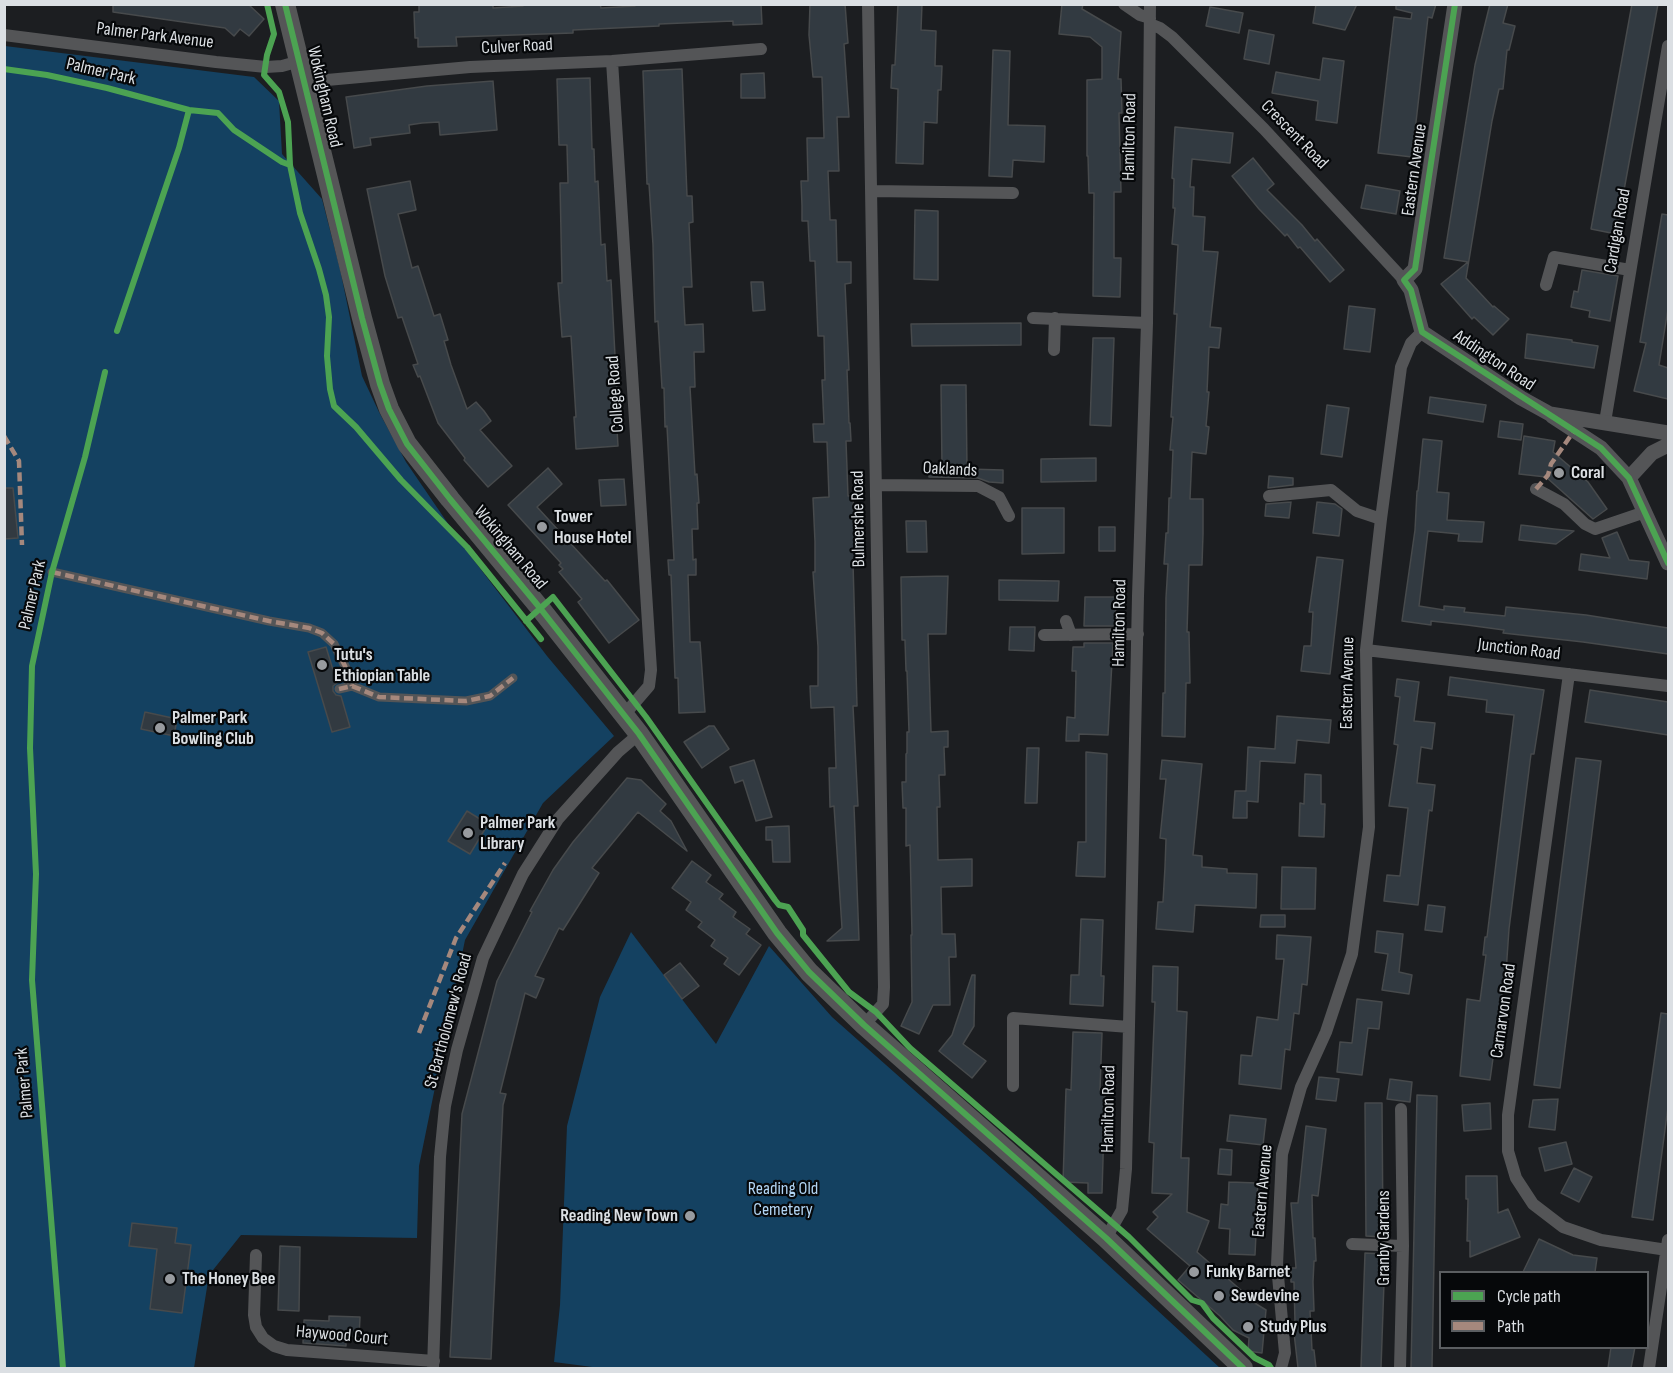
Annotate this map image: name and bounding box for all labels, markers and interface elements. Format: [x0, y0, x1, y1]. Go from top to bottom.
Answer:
street label: Palmer Park Avenue [95, 18, 215, 54]
street label: Culver Road [481, 34, 553, 60]
street label: Wokingham Road [302, 44, 346, 150]
street label: Palmer Park [64, 54, 138, 90]
street label: Hamilton Road [1118, 93, 1142, 181]
street label: Crescent Road [1256, 96, 1332, 174]
street label: Eastern Avenue [1398, 123, 1432, 217]
street label: Cardigan Road [1600, 187, 1636, 275]
street label: Addington Road [1449, 326, 1539, 396]
street label: College Road [603, 355, 629, 433]
street label: Oaklands [922, 458, 978, 482]
place label: Coral [1571, 462, 1604, 484]
marker: Coral [1552, 466, 1566, 480]
street label: Bulmershe Road [847, 470, 871, 568]
street label: Wokingham Road [469, 502, 551, 594]
place label: Tower House Hotel [554, 506, 631, 548]
marker: Tower House Hotel [535, 520, 549, 534]
street label: Palmer Park [15, 558, 51, 632]
street label: Hamilton Road [1108, 579, 1132, 667]
street label: Junction Road [1477, 634, 1561, 666]
street label: Eastern Avenue [1336, 636, 1360, 730]
place label: Tutu's Ethiopian Table [334, 644, 430, 686]
marker: Tutu's Ethiopian Table [315, 658, 329, 672]
place label: Palmer Park Bowling Club [172, 707, 254, 750]
marker: Palmer Park Bowling Club [153, 721, 167, 735]
place label: Palmer Park Library [480, 812, 555, 854]
marker: Palmer Park Library [461, 826, 475, 840]
street label: St Bartholomew's Road [421, 951, 477, 1091]
street label: Carnarvon Road [1487, 962, 1521, 1060]
street label: Palmer Park [11, 1047, 39, 1119]
street label: Hamilton Road [1097, 1065, 1121, 1153]
street label: Eastern Avenue [1248, 1144, 1278, 1238]
park label: Reading Old Cemetery [748, 1178, 818, 1220]
street label: Granby Gardens [1373, 1190, 1395, 1286]
place label: Reading New Town [560, 1205, 678, 1227]
marker: Reading New Town [683, 1209, 697, 1223]
place label: Funky Barnet [1206, 1261, 1290, 1283]
marker: Funky Barnet [1187, 1265, 1201, 1279]
place label: The Honey Bee [182, 1268, 275, 1290]
legend [1439, 1271, 1649, 1349]
marker: The Honey Bee [163, 1272, 177, 1286]
place label: Sewdevine [1231, 1285, 1300, 1307]
text: Cycle path [1497, 1286, 1561, 1307]
marker: Sewdevine [1212, 1289, 1226, 1303]
place label: Study Plus [1260, 1316, 1327, 1338]
text: Path [1497, 1316, 1525, 1337]
marker: Study Plus [1241, 1320, 1255, 1334]
street label: Haywood Court [295, 1321, 389, 1351]

